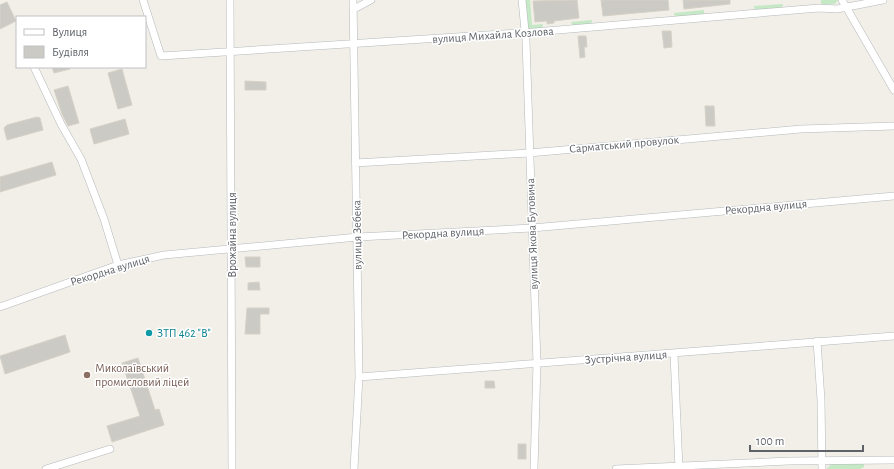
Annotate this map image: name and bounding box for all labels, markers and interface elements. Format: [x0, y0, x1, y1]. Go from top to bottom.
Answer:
legend [16, 16, 146, 68]
street label: вулиця Михайла Козлова [432, 25, 555, 46]
text: Вулиця [52, 26, 87, 39]
text: Будівля [52, 46, 89, 59]
street label: Сарматський провулок [569, 133, 680, 156]
street label: вулиця Якова Бутовича [524, 177, 541, 290]
street label: Врожайна вулиця [226, 192, 239, 278]
street label: Рекордна вулиця [724, 197, 808, 218]
street label: вулиця Зебека [350, 199, 365, 270]
street label: Рекордна вулиця [402, 225, 485, 242]
street label: Рекордна вулиця [69, 252, 151, 289]
place label: ЗТП 462 "В" [157, 327, 211, 339]
marker: ЗТП 462 "В" [144, 328, 154, 338]
street label: Зустрічна вулиця [584, 348, 668, 367]
place label: Миколаївський промисловий ліцей [95, 362, 189, 388]
marker: Миколаївський промисловий ліцей [82, 370, 92, 380]
scale bar [750, 427, 863, 453]
text: 100 m [756, 435, 784, 447]

